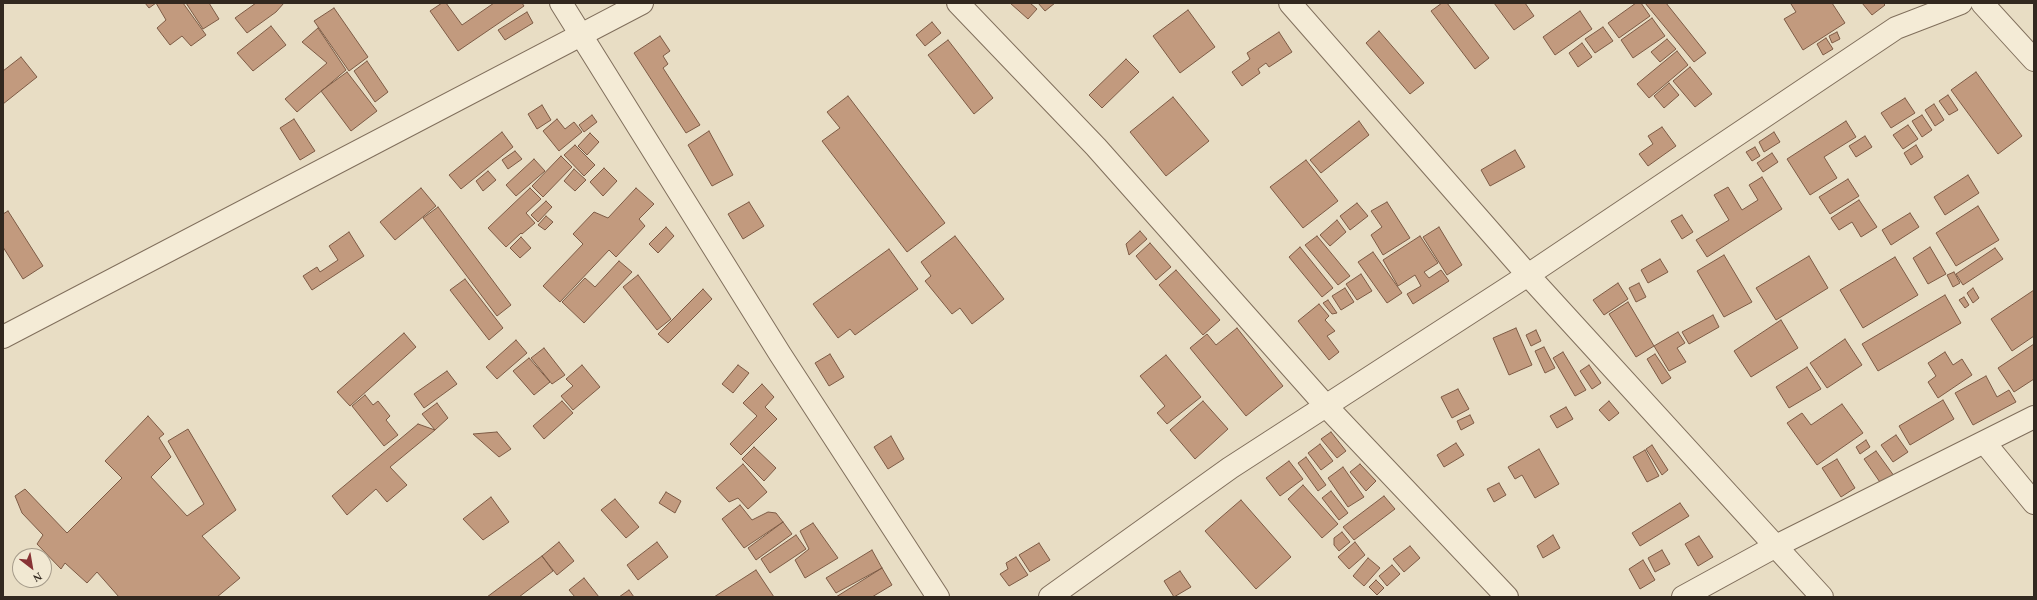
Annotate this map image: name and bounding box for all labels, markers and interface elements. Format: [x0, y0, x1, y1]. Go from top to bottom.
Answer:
north arrow [12, 548, 52, 588]
text: N [31, 570, 44, 585]

